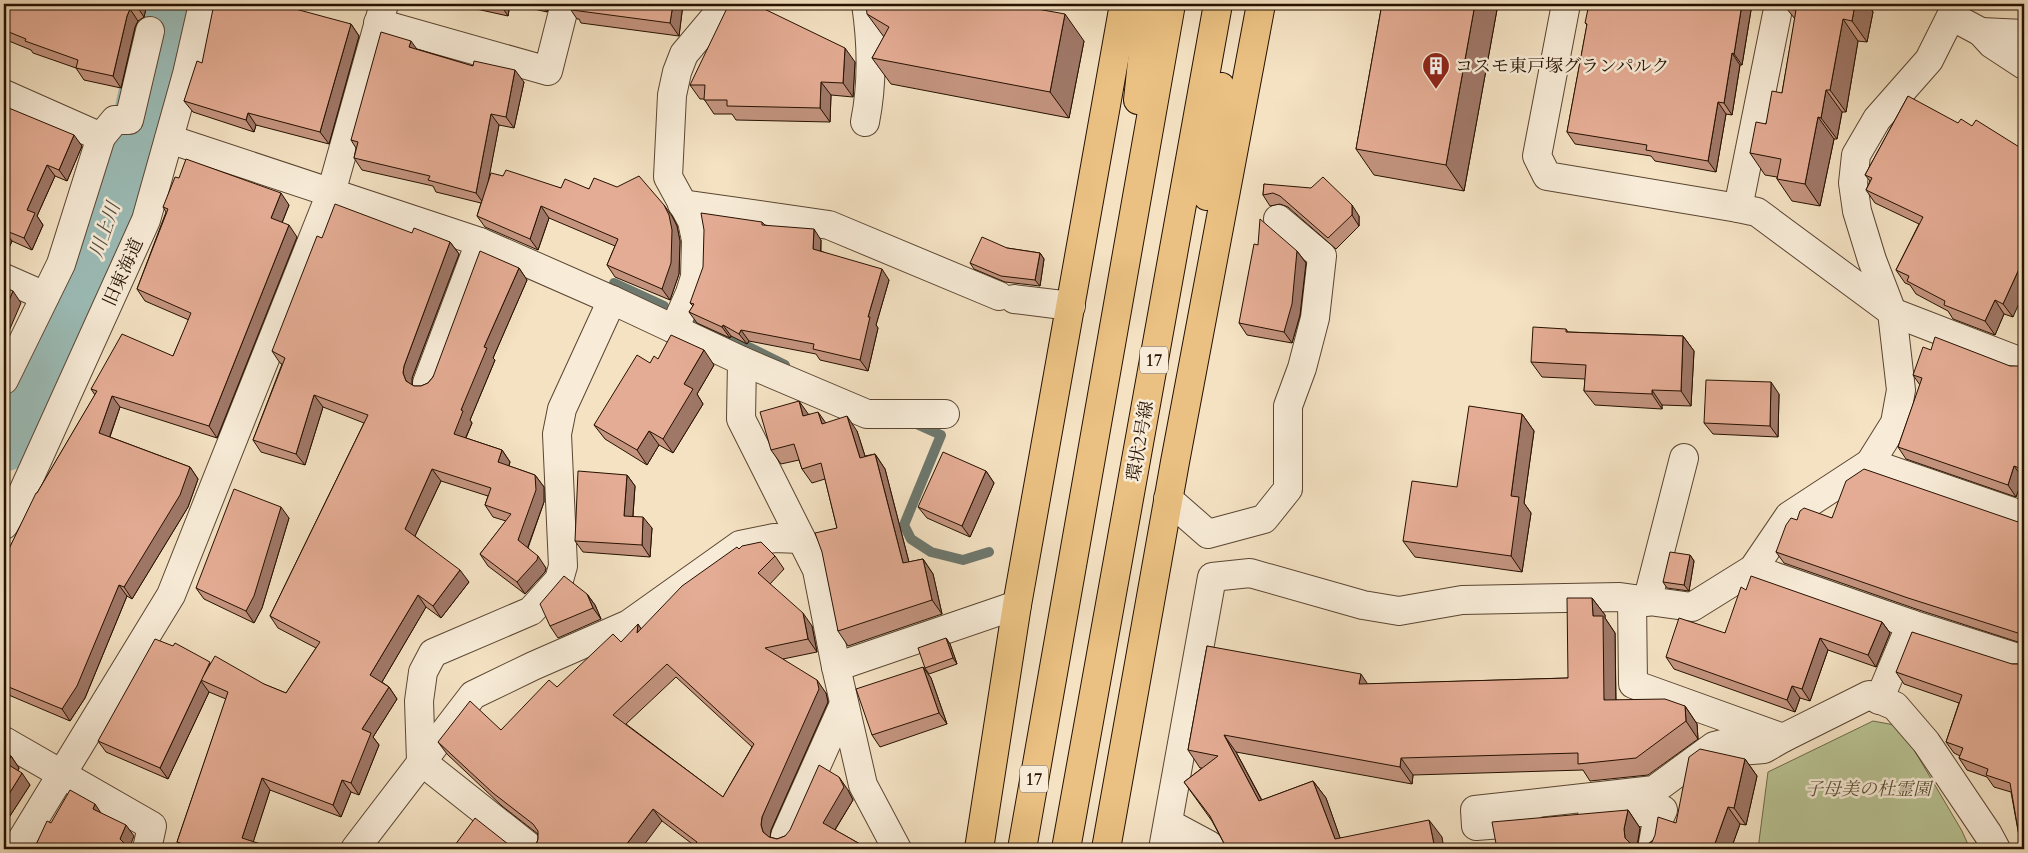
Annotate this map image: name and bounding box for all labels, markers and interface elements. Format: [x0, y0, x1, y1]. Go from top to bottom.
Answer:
building icon: コスモ東戸塚グランパルク [1421, 51, 1451, 90]
place label: コスモ東戸塚グランパルク [1455, 54, 1669, 79]
water label: 川上川 [83, 197, 127, 262]
street label: 旧東海道 [97, 234, 150, 310]
road number: 17 [1140, 346, 1168, 374]
street label: 環状2号線 [1121, 399, 1160, 483]
road number: 17 [1020, 766, 1048, 792]
park label: 子母美の杜霊園 [1805, 777, 1934, 802]

